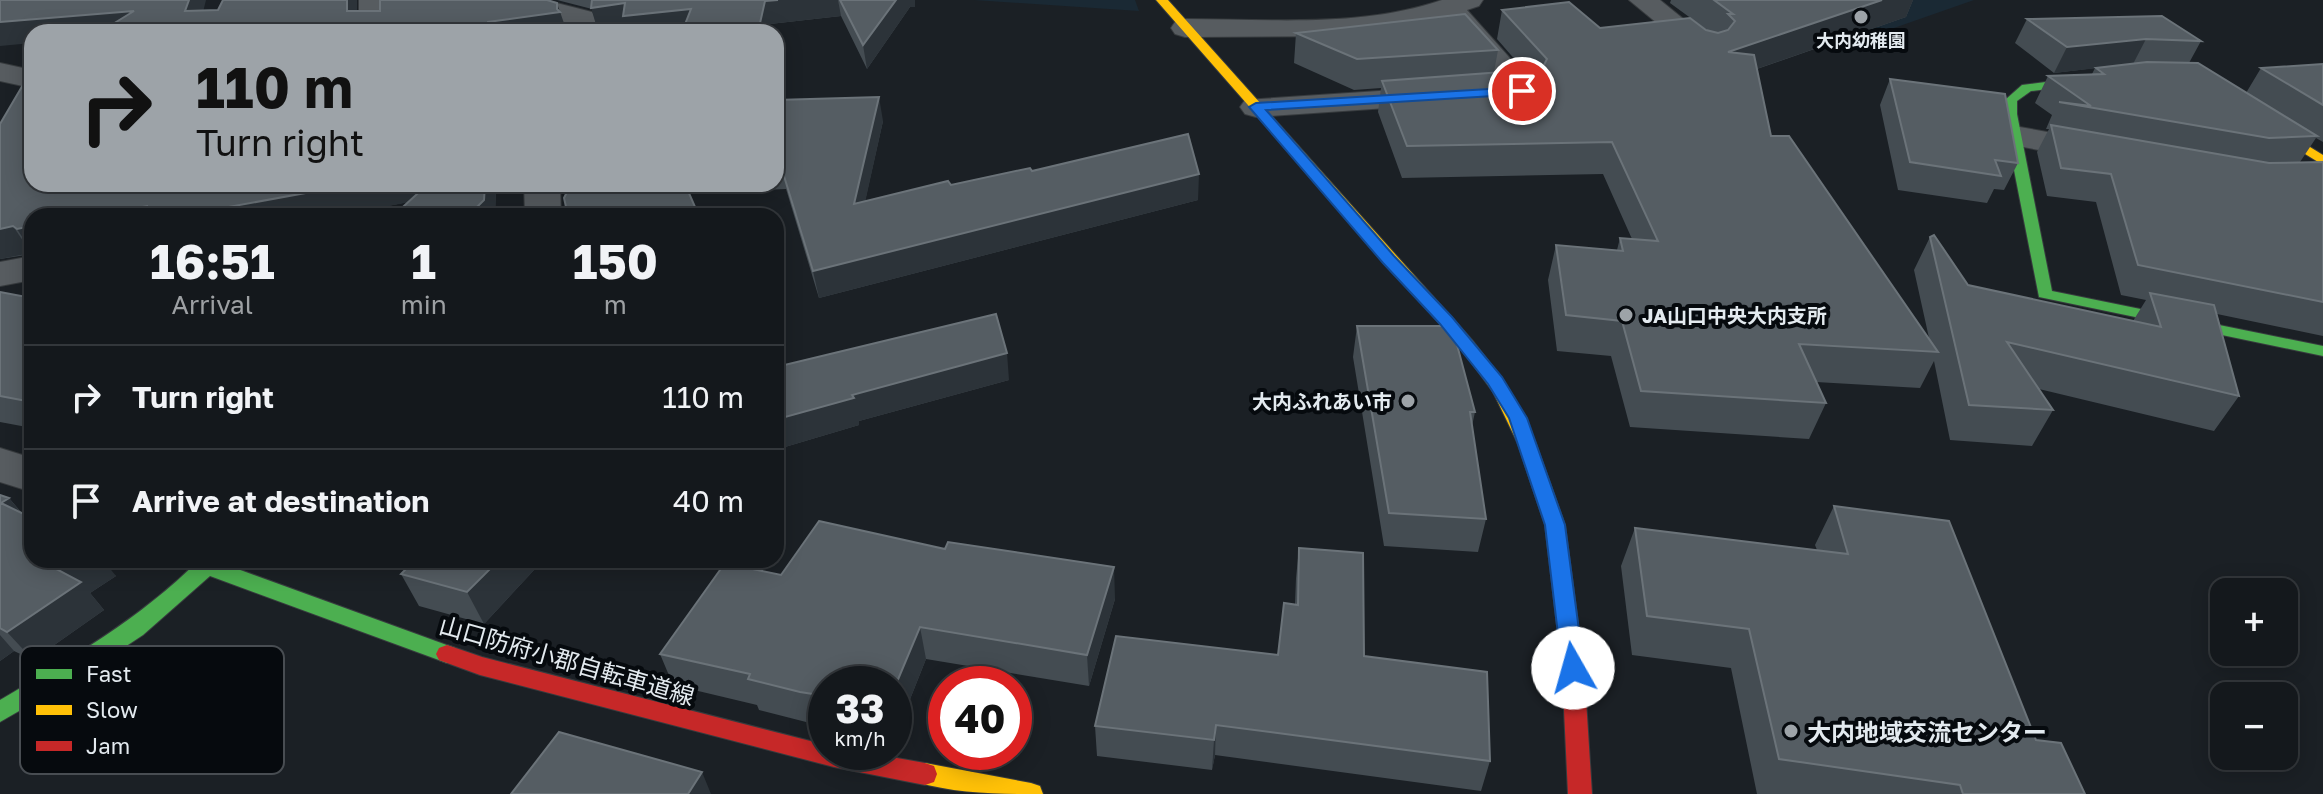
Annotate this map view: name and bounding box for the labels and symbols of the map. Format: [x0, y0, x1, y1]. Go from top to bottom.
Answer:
marker: 大内幼稚園 [1852, 8, 1870, 26]
place label: 大内幼稚園 [1816, 29, 1906, 51]
pin [1488, 57, 1556, 125]
place label: JA山口中央大内支所 [1642, 303, 1827, 327]
marker: JA山口中央大内支所 [1617, 306, 1635, 324]
place label: 大内ふれあい市 [1252, 389, 1392, 413]
marker: 大内ふれあい市 [1399, 392, 1417, 410]
street label: 山口防府小郡自転車道線 [436, 610, 698, 710]
position arrow [1531, 626, 1615, 710]
legend [20, 646, 284, 774]
text: Fast [86, 660, 132, 687]
speed limit sign: 40 [928, 666, 1032, 770]
text: Slow [86, 696, 138, 723]
place label: 大内地域交流センター [1807, 717, 2047, 746]
marker: 大内地域交流センター [1782, 722, 1800, 740]
text: Jam [86, 732, 130, 759]

